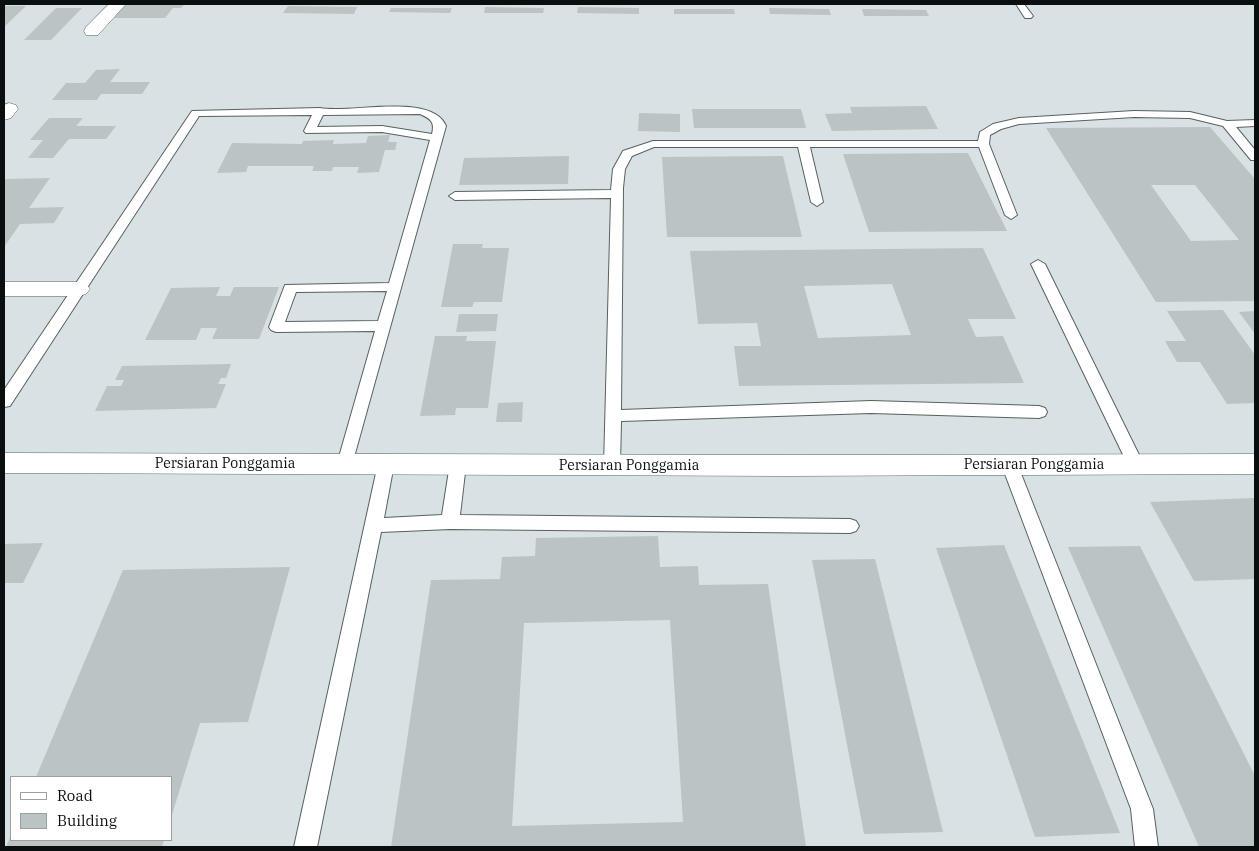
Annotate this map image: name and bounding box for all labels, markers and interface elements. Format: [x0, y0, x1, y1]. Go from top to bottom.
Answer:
street label: Persiaran Ponggamia [155, 456, 295, 472]
street label: Persiaran Ponggamia [964, 457, 1104, 473]
street label: Persiaran Ponggamia [559, 458, 699, 474]
legend [10, 776, 172, 841]
text: Road [57, 786, 93, 805]
text: Building [57, 811, 117, 830]

